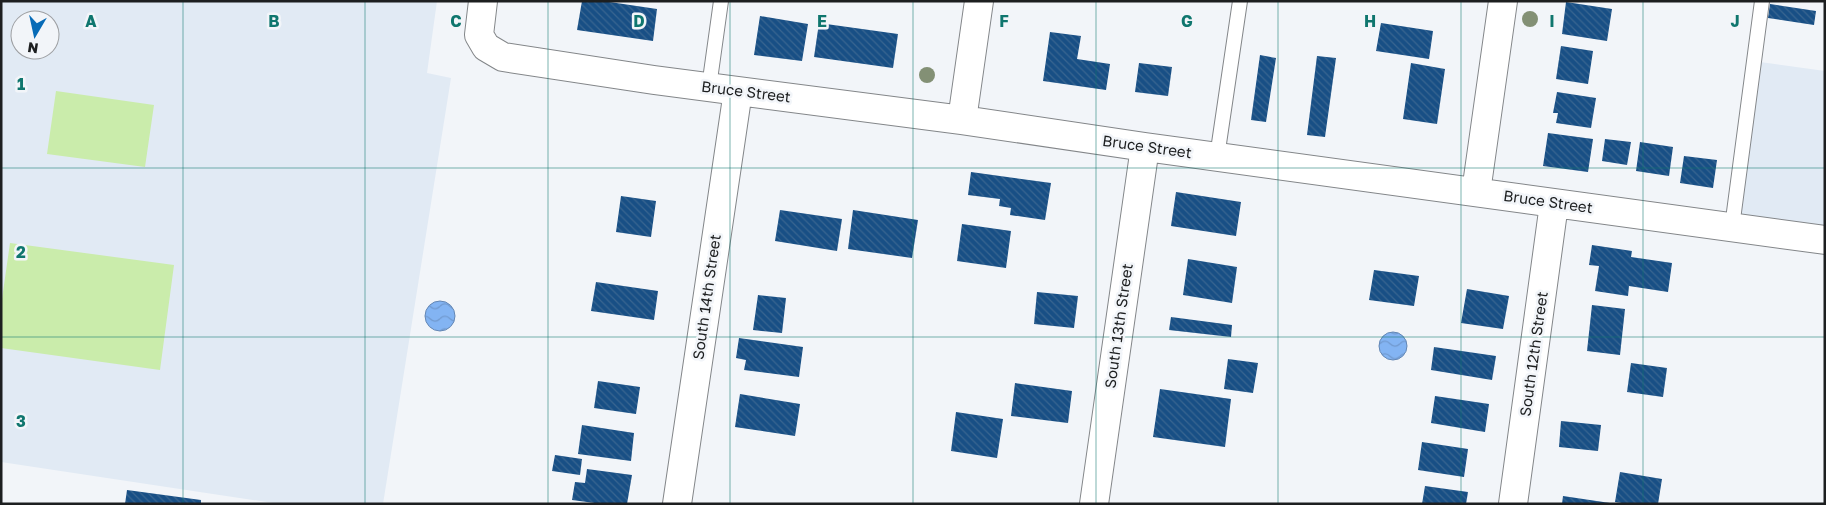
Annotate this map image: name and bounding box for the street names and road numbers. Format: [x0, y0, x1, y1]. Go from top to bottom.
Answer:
street label: Bruce Street [700, 77, 792, 105]
street label: Bruce Street [1101, 131, 1193, 161]
street label: Bruce Street [1502, 186, 1594, 216]
street label: South 14th Street [688, 233, 724, 361]
street label: South 13th Street [1100, 262, 1136, 390]
street label: South 12th Street [1515, 290, 1551, 418]

